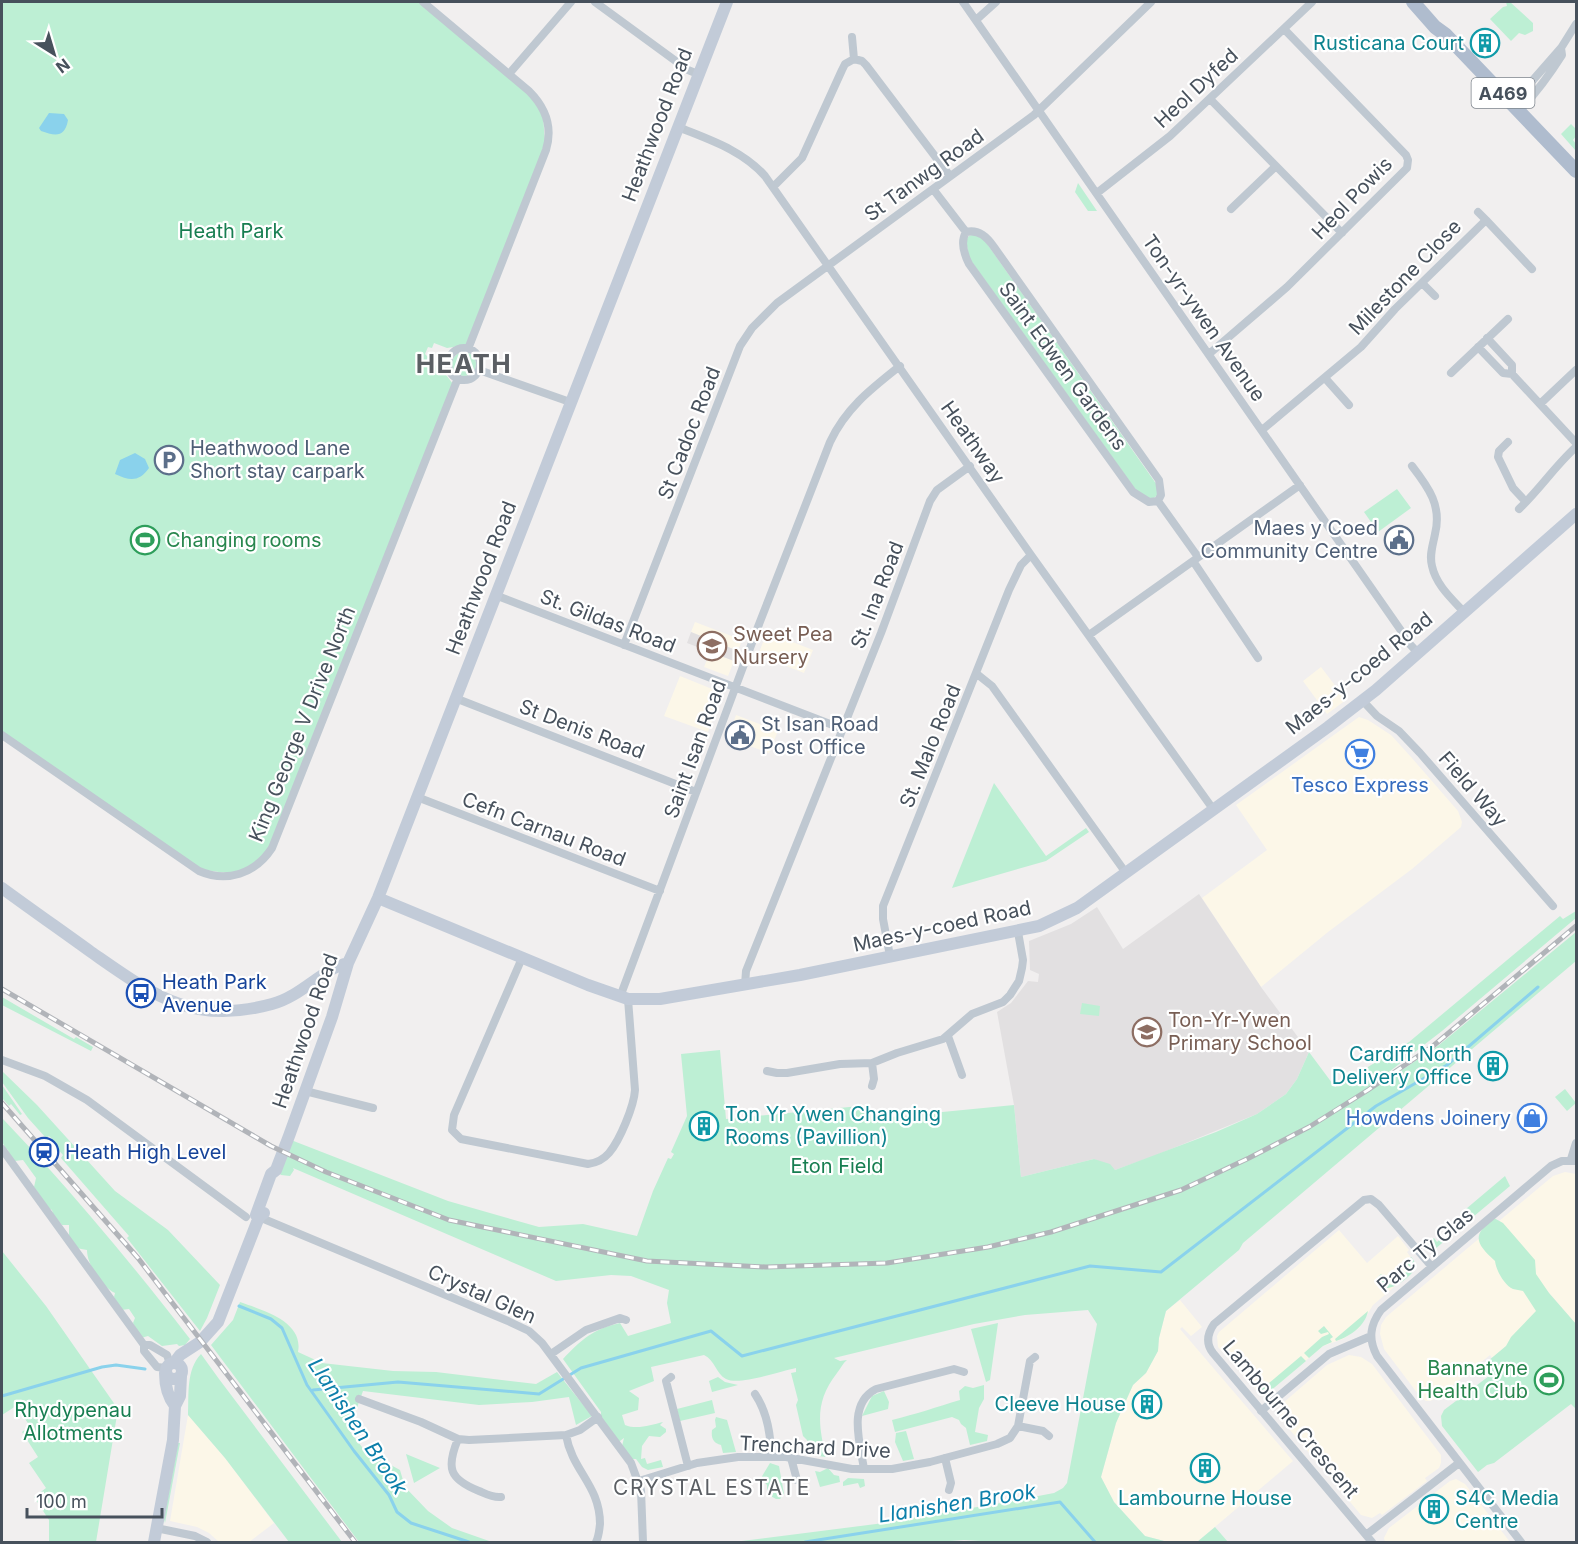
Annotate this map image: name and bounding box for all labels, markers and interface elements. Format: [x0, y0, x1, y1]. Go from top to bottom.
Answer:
north arrow [24, 24, 84, 84]
building icon: Rusticana Court [1469, 27, 1501, 59]
place label: Rusticana Court [1313, 31, 1464, 55]
street label: Heol Dyfed [1149, 43, 1243, 133]
street label: Heathwood Road [617, 45, 697, 205]
text: N [52, 54, 74, 78]
road number: A469 [1472, 78, 1534, 108]
street label: St Tanwg Road [860, 124, 988, 226]
street label: Heol Powis [1307, 152, 1397, 244]
street label: Milestone Close [1344, 214, 1466, 340]
park label: Heath Park [179, 219, 283, 243]
street label: Ton-yr-ywen Avenue [1137, 230, 1271, 406]
street label: Saint Edwen Gardens [994, 277, 1132, 455]
district label: HEATH [416, 348, 512, 379]
street label: St Cadoc Road [653, 363, 725, 503]
street label: Heathway [936, 396, 1010, 488]
place label: Heathwood Lane Short stay carpark [190, 436, 365, 483]
parking icon: Heathwood Lane Short stay carpark [153, 444, 185, 476]
street label: Heathwood Road [441, 498, 521, 658]
place label: Maes y Coed Community Centre [1201, 516, 1378, 563]
sports icon: Changing rooms [129, 524, 161, 556]
public building icon: Maes y Coed Community Centre [1383, 524, 1415, 556]
place label: Changing rooms [166, 528, 322, 552]
street label: St. Ina Road [846, 538, 908, 652]
street label: St. Gildas Road [537, 584, 679, 658]
street label: King George V Drive North [244, 603, 360, 845]
street label: Maes-y-coed Road [1281, 607, 1437, 739]
place label: Sweet Pea Nursery [733, 622, 833, 669]
school or university icon: Sweet Pea Nursery [696, 630, 728, 662]
street label: Saint Isan Road [659, 676, 731, 822]
street label: St. Malo Road [894, 681, 966, 811]
street label: St Denis Road [516, 694, 648, 764]
place label: St Isan Road Post Office [761, 712, 879, 759]
public building icon: St Isan Road Post Office [724, 719, 756, 751]
supermarket icon: Tesco Express [1344, 738, 1376, 770]
street label: Field Way [1434, 746, 1512, 832]
place label: Tesco Express [1291, 773, 1429, 797]
street label: Cefn Carnau Road [459, 787, 629, 871]
street label: Maes-y-coed Road [851, 895, 1033, 957]
street label: Heathwood Road [267, 950, 343, 1112]
place label: Heath Park Avenue [162, 970, 267, 1017]
bus stop icon: Heath Park Avenue [125, 977, 157, 1009]
place label: Ton-Yr-Ywen Primary School [1168, 1008, 1312, 1055]
school or university icon: Ton-Yr-Ywen Primary School [1131, 1016, 1163, 1048]
place label: Cardiff North Delivery Office [1332, 1042, 1472, 1089]
building icon: Cardiff North Delivery Office [1477, 1050, 1509, 1082]
place label: Ton Yr Ywen Changing Rooms (Pavillion) [725, 1102, 941, 1149]
shop icon: Howdens Joinery [1516, 1102, 1548, 1134]
place label: Howdens Joinery [1346, 1106, 1511, 1130]
building icon: Ton Yr Ywen Changing Rooms (Pavillion) [688, 1110, 720, 1142]
station icon: Heath High Level [28, 1136, 60, 1168]
place label: Heath High Level [65, 1140, 226, 1164]
park label: Eton Field [790, 1154, 884, 1178]
street label: Parc Tŷ Glas [1372, 1203, 1478, 1297]
street label: Crystal Glen [424, 1259, 540, 1329]
street label: Lambourne Crescent [1218, 1335, 1364, 1503]
water label: Llanishen Brook [303, 1353, 413, 1499]
place label: Bannatyne Health Club [1417, 1356, 1528, 1403]
sports icon: Bannatyne Health Club [1533, 1364, 1565, 1396]
building icon: Cleeve House [1131, 1388, 1163, 1420]
place label: Cleeve House [995, 1392, 1126, 1416]
park label: Rhydypenau Allotments [14, 1398, 132, 1445]
street label: Trenchard Drive [739, 1431, 891, 1463]
building icon: Lambourne House [1189, 1452, 1221, 1484]
district label: CRYSTAL ESTATE [613, 1475, 811, 1500]
water label: Llanishen Brook [876, 1478, 1038, 1528]
scale bar [27, 1481, 162, 1519]
place label: Lambourne House [1118, 1486, 1292, 1510]
place label: S4C Media Centre [1455, 1486, 1559, 1533]
text: 100 m [36, 1491, 87, 1512]
building icon: S4C Media Centre [1418, 1493, 1450, 1525]

